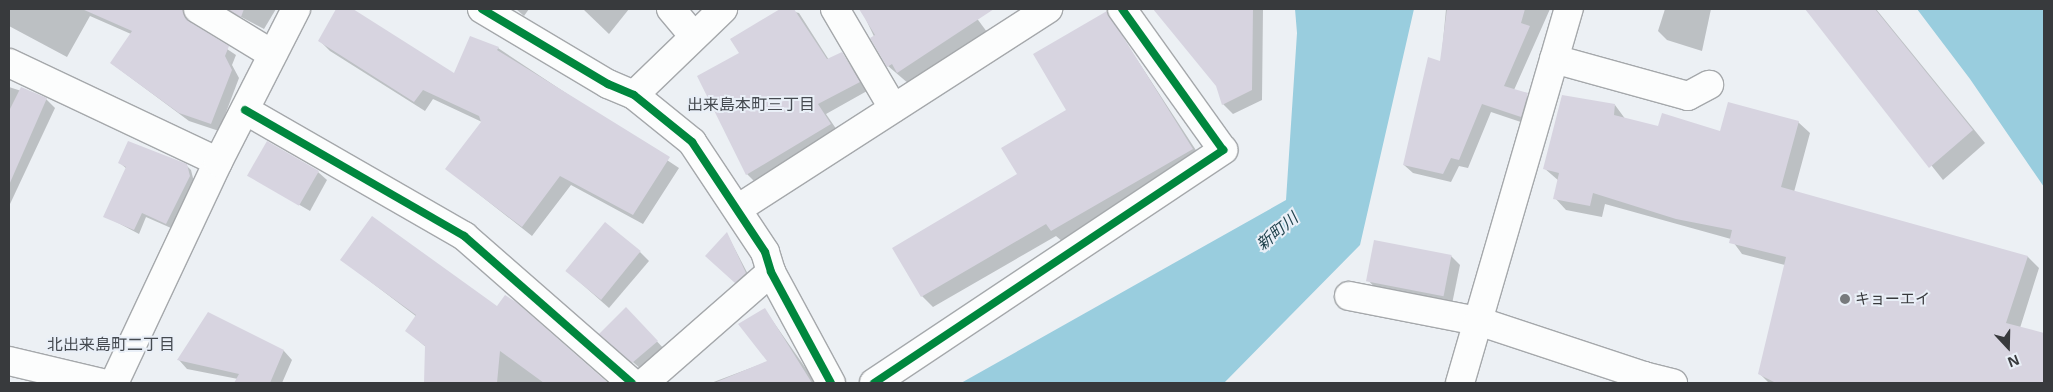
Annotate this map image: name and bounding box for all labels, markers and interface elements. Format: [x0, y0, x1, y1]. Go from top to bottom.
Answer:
district label: 出来島本町三丁目 [687, 94, 815, 114]
water label: 新町川 [1252, 208, 1302, 254]
place label: キョーエイ [1855, 290, 1930, 308]
marker: キョーエイ [1839, 293, 1851, 305]
north arrow [1983, 322, 2033, 372]
district label: 北出来島町二丁目 [47, 334, 175, 354]
text: N [2005, 351, 2022, 372]

